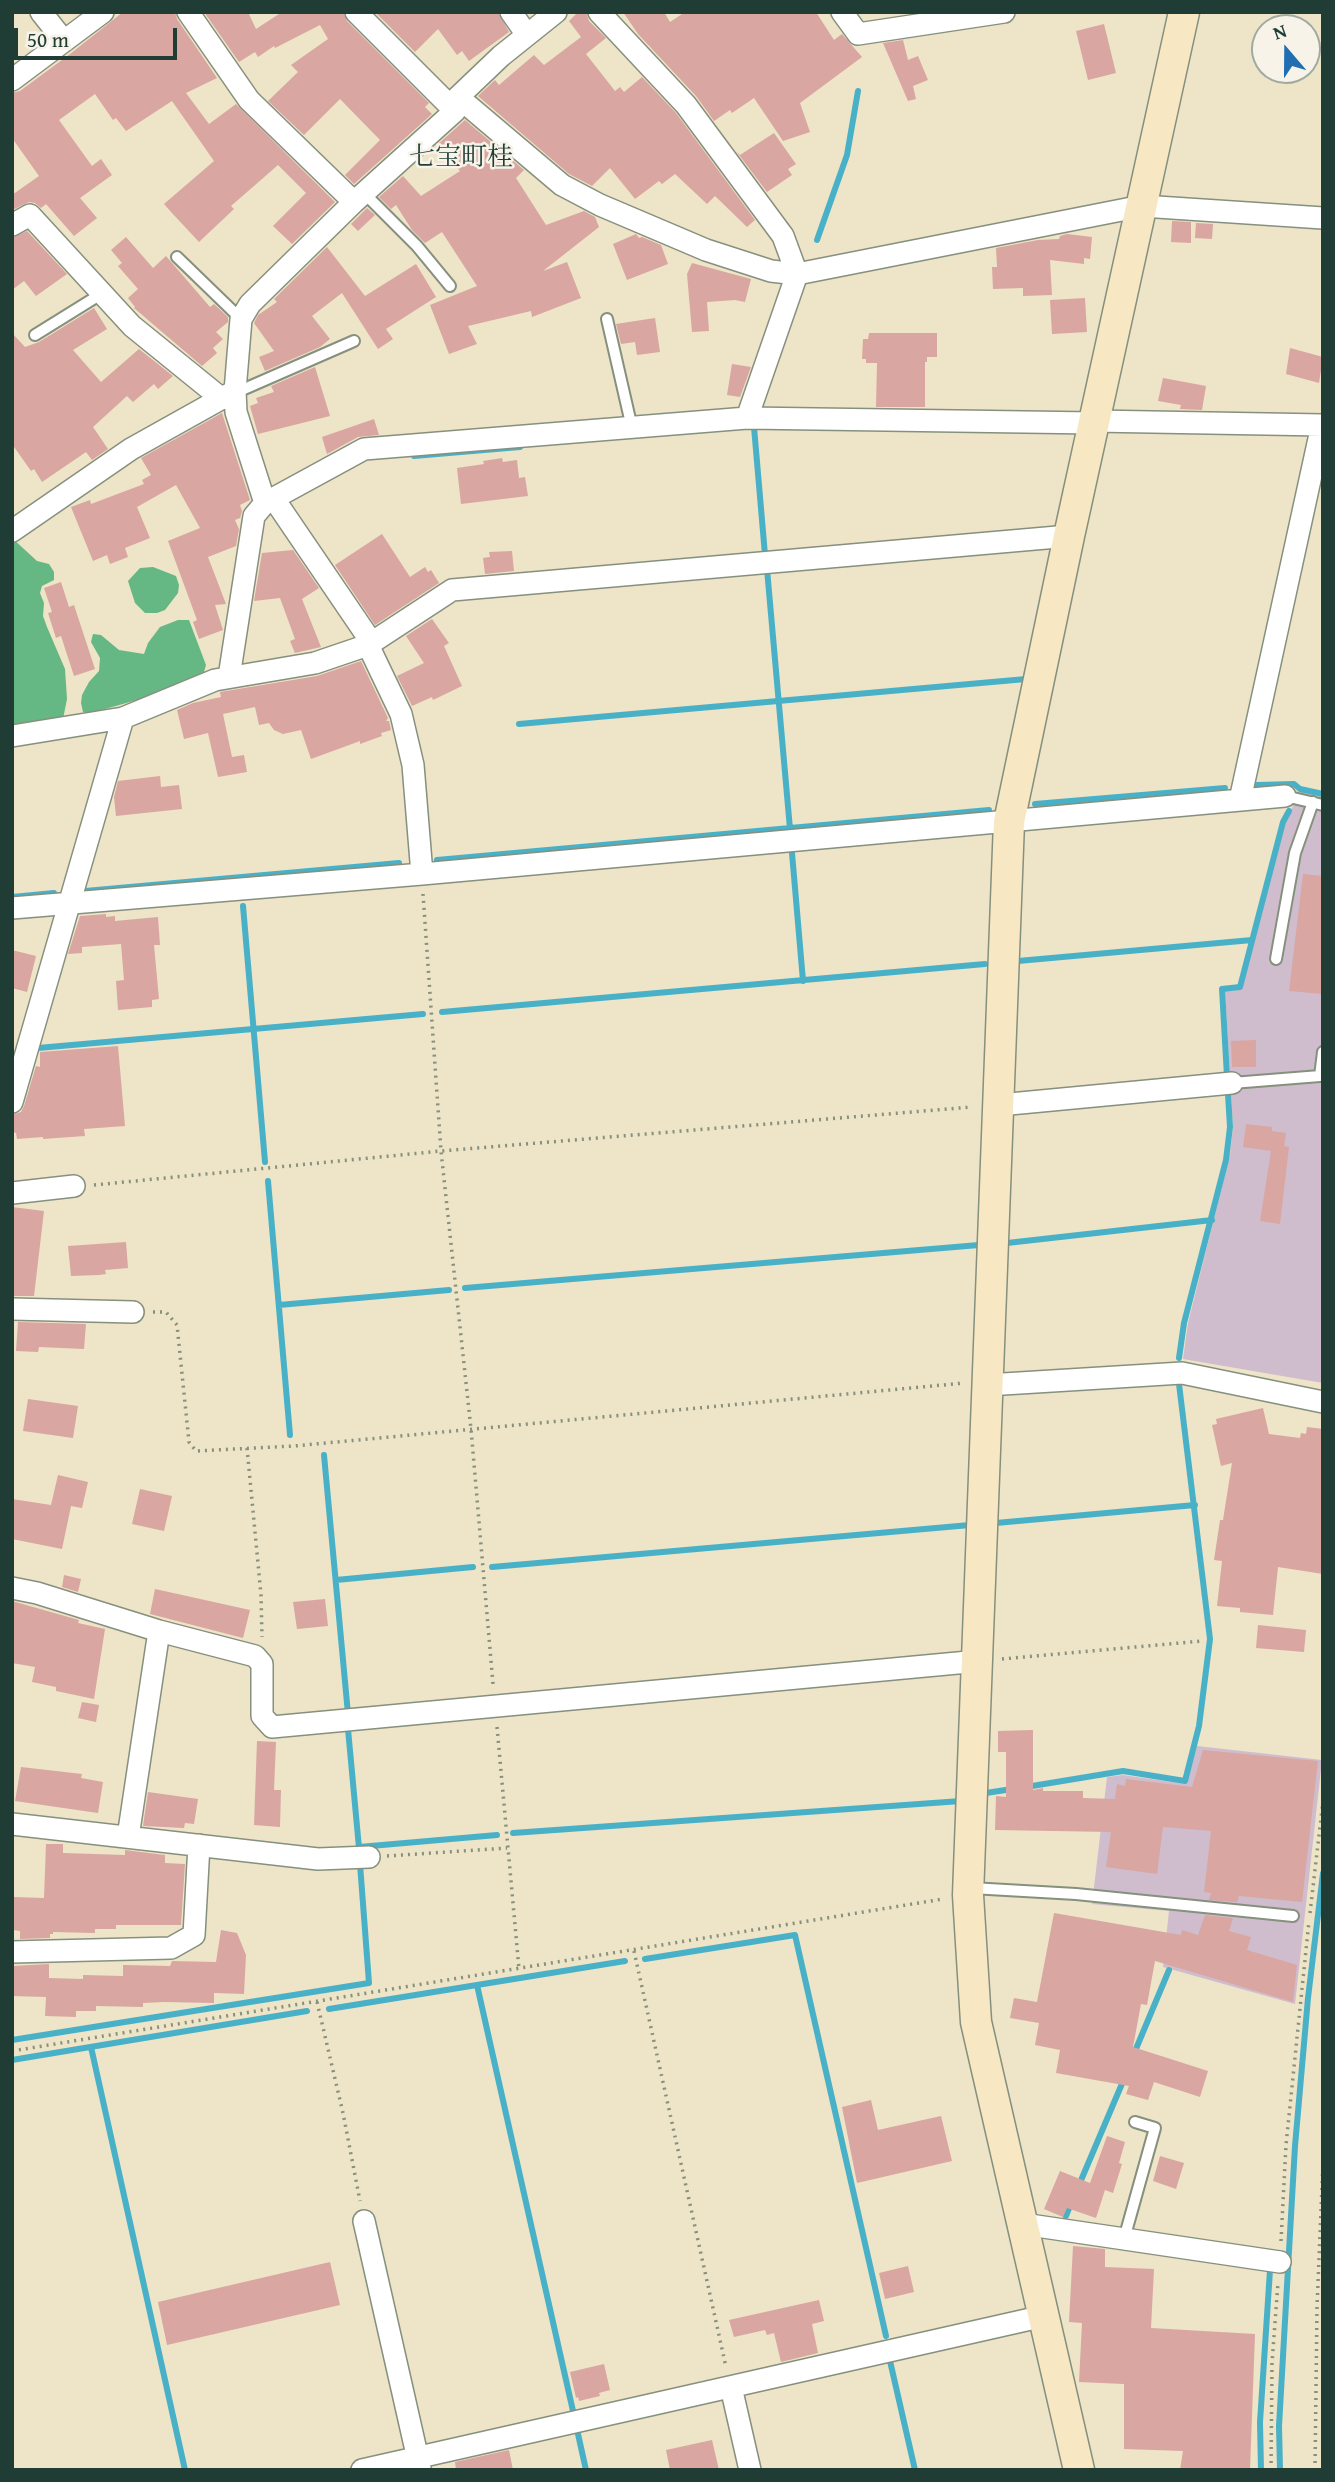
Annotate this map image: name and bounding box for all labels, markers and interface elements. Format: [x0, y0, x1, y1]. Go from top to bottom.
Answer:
scale bar [18, 14, 180, 58]
north arrow [1251, 14, 1321, 84]
text: N [1269, 16, 1290, 46]
text: 50 m [27, 24, 69, 55]
district label: 七宝町桂 [409, 142, 513, 174]

